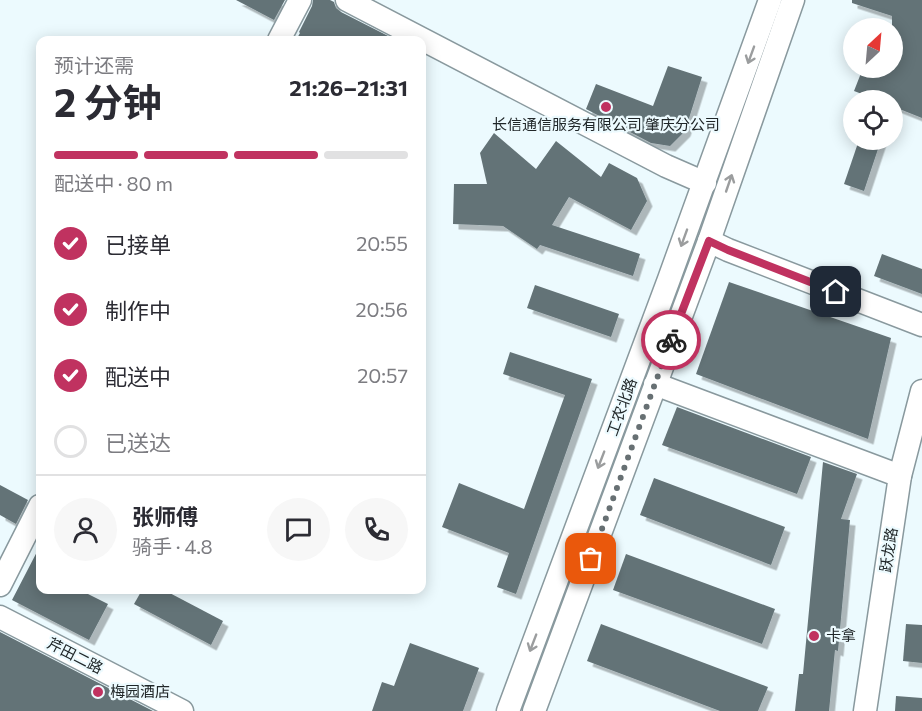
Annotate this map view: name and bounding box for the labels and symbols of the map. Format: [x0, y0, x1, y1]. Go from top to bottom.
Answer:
north arrow [843, 18, 903, 78]
one-way arrow [744, 45, 755, 64]
marker: 长信通信服务有限公司 肇庆分公司 [599, 100, 613, 114]
place label: 长信通信服务有限公司 肇庆分公司 [492, 115, 720, 133]
one-way arrow [724, 174, 735, 193]
one-way arrow [678, 229, 689, 247]
pin [810, 266, 861, 317]
courier [641, 310, 701, 370]
street label: 工农北路 [602, 375, 640, 438]
one-way arrow [595, 451, 606, 469]
street label: 跃龙路 [876, 526, 900, 573]
pin [565, 533, 616, 584]
place label: 卡拿 [826, 626, 856, 644]
marker: 卡拿 [807, 629, 821, 643]
street label: 芹田二路 [45, 633, 106, 677]
one-way arrow [527, 633, 538, 652]
place label: 梅园酒店 [110, 682, 170, 700]
marker: 梅园酒店 [91, 685, 105, 699]

